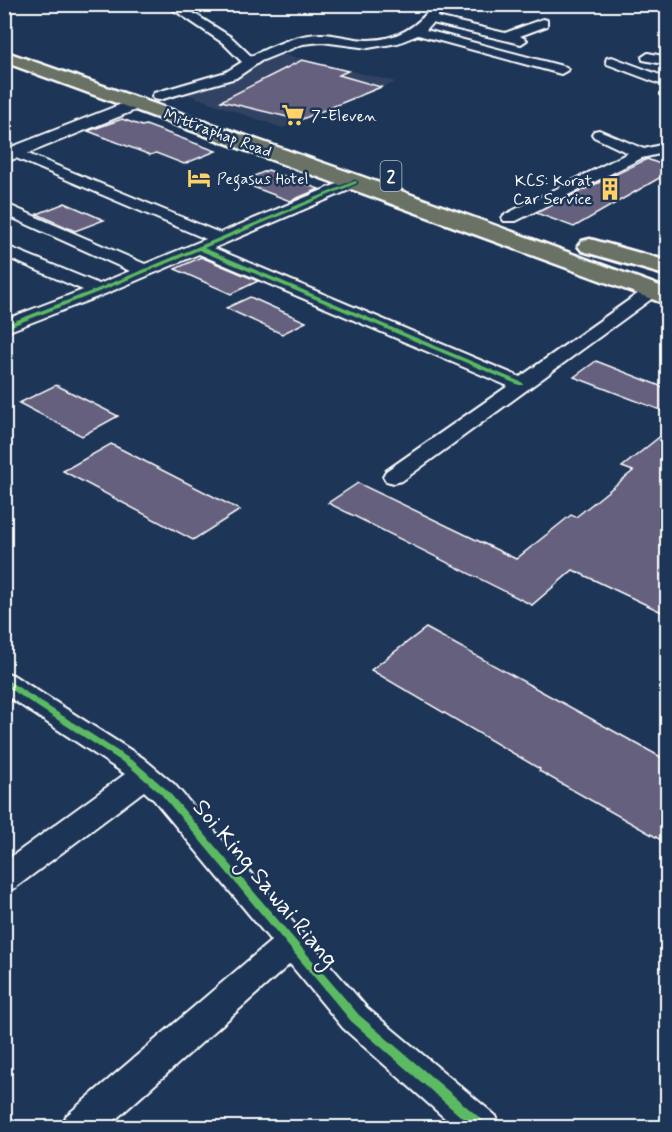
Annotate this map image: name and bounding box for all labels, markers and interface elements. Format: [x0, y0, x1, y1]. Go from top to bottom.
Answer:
supermarket icon: 7-Eleven [280, 102, 306, 128]
street label: Mittraphap Road [161, 104, 274, 163]
place label: 7-Eleven [311, 106, 377, 127]
road number: 2 [380, 161, 402, 191]
hotel icon: Pegasus Hotel [186, 165, 212, 191]
place label: Pegasus Hotel [217, 169, 308, 191]
place label: KCS: Korat Car Service [513, 171, 592, 210]
building icon: KCS: Korat Car Service [597, 176, 623, 202]
street label: Soi King Sawai Riang [184, 793, 345, 976]

